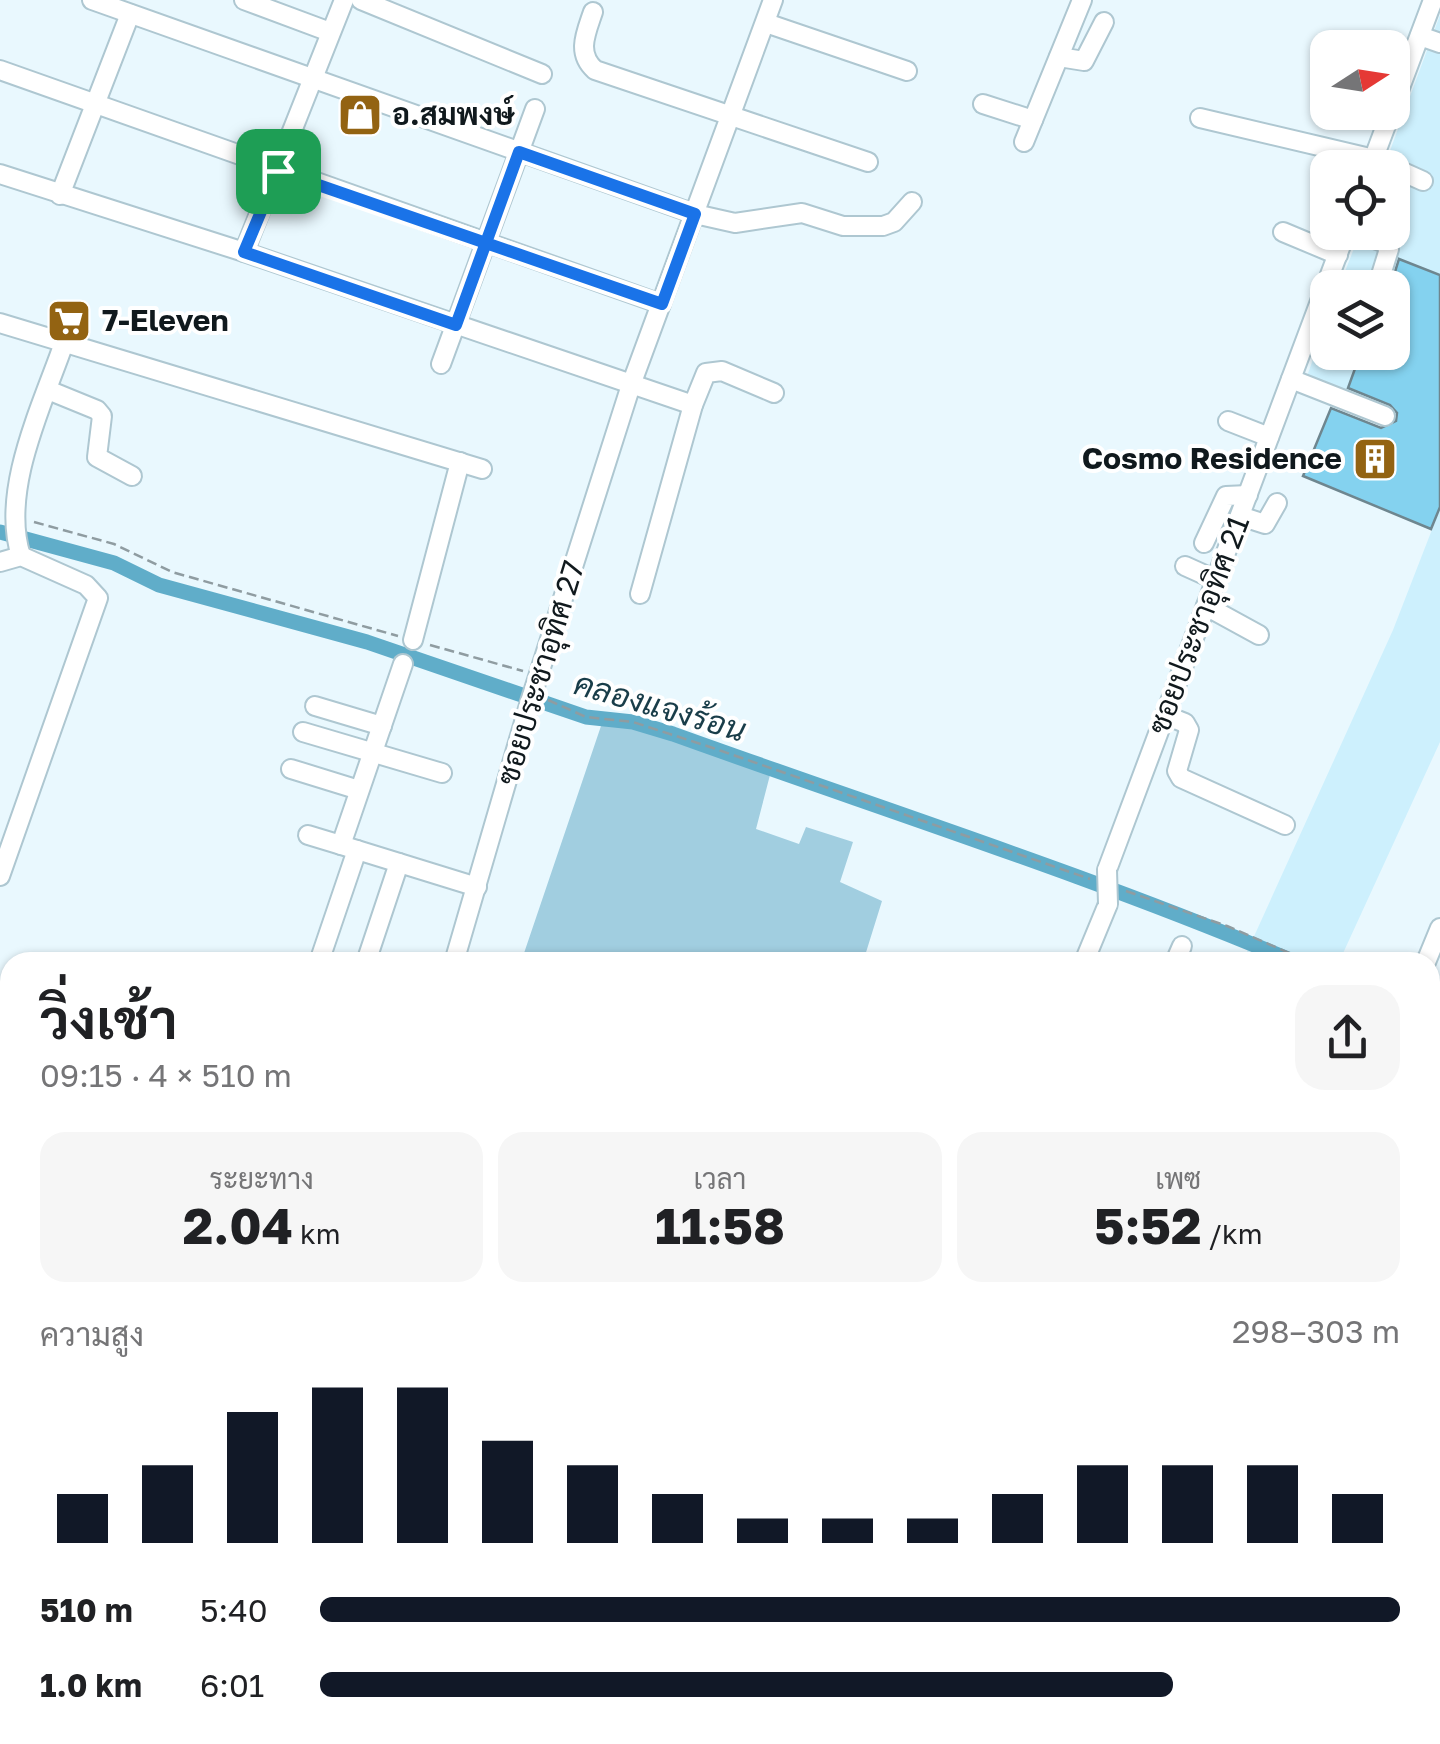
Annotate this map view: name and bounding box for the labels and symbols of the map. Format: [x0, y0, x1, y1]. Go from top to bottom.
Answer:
north arrow [1310, 30, 1410, 130]
shop icon: อ.สมพงษ์ [337, 92, 383, 138]
place label: อ.สมพงษ์ [392, 95, 515, 132]
pin [236, 129, 321, 214]
supermarket icon: 7-Eleven [46, 298, 92, 344]
place label: 7-Eleven [102, 302, 229, 338]
building icon: Cosmo Residence [1352, 436, 1398, 482]
place label: Cosmo Residence [1082, 440, 1342, 476]
street label: ซอยประชาอุทิศ 21 [1140, 510, 1260, 740]
street label: ซอยประชาอุทิศ 27 [489, 556, 595, 790]
water label: คลองแจงร้อน [570, 662, 751, 749]

